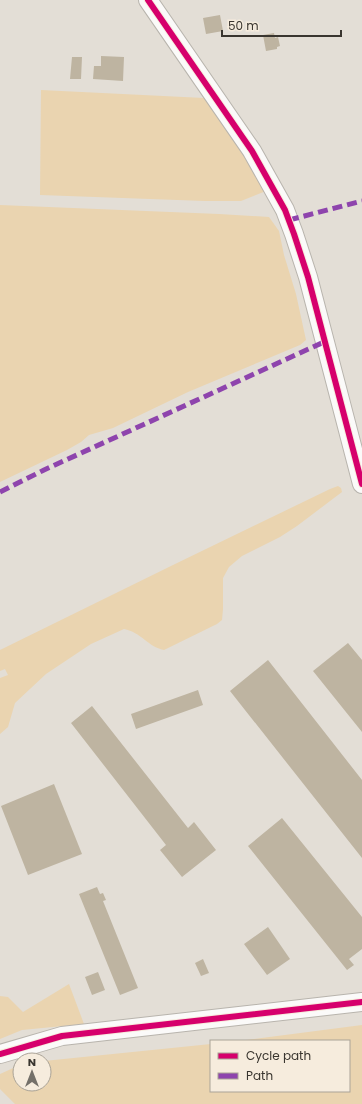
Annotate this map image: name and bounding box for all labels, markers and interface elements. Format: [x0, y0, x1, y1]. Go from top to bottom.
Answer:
scale bar [222, 12, 341, 38]
text: 50 m [228, 17, 259, 34]
legend [210, 1040, 350, 1092]
text: Cycle path [246, 1047, 311, 1064]
north arrow [12, 1052, 52, 1092]
text: N [28, 1054, 36, 1070]
text: Path [246, 1067, 273, 1084]

